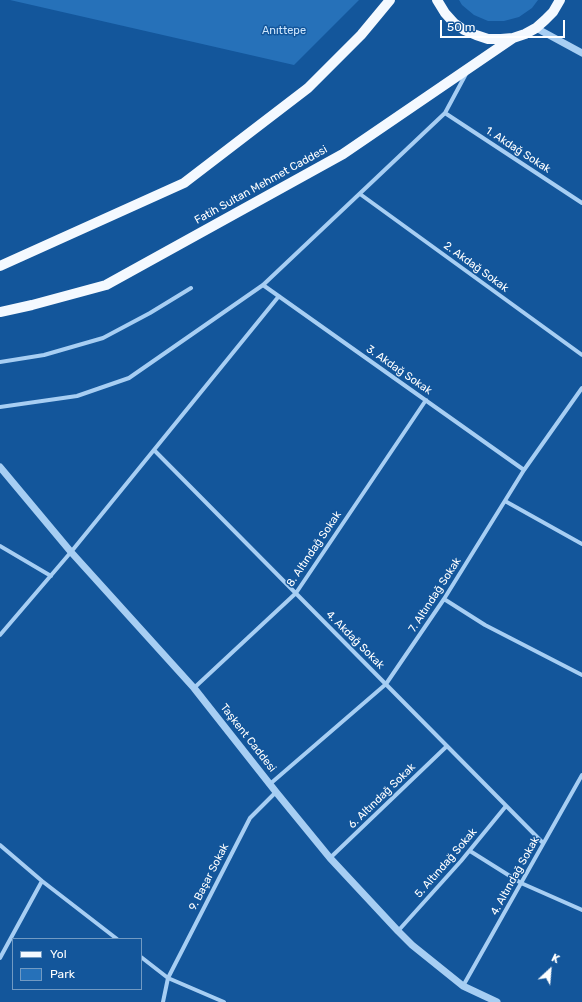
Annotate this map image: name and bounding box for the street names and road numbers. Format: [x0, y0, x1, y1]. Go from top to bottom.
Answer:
street label: 1. Akdağ Sokak [483, 124, 553, 176]
street label: Fatih Sultan Mehmet Caddesi [192, 143, 330, 227]
street label: 2. Akdağ Sokak [441, 239, 511, 295]
street label: 3. Akdağ Sokak [364, 342, 434, 398]
street label: 8. Altındağ Sokak [284, 509, 344, 589]
street label: 7. Altındağ Sokak [406, 555, 464, 635]
street label: 4. Akdağ Sokak [323, 608, 387, 672]
street label: Taşkent Caddesi [217, 701, 279, 775]
street label: 6. Altındağ Sokak [346, 761, 418, 831]
street label: 5. Altındağ Sokak [412, 825, 480, 901]
street label: 4. Altındağ Sokak [488, 834, 542, 918]
street label: 9. Başar Sokak [186, 841, 232, 913]

